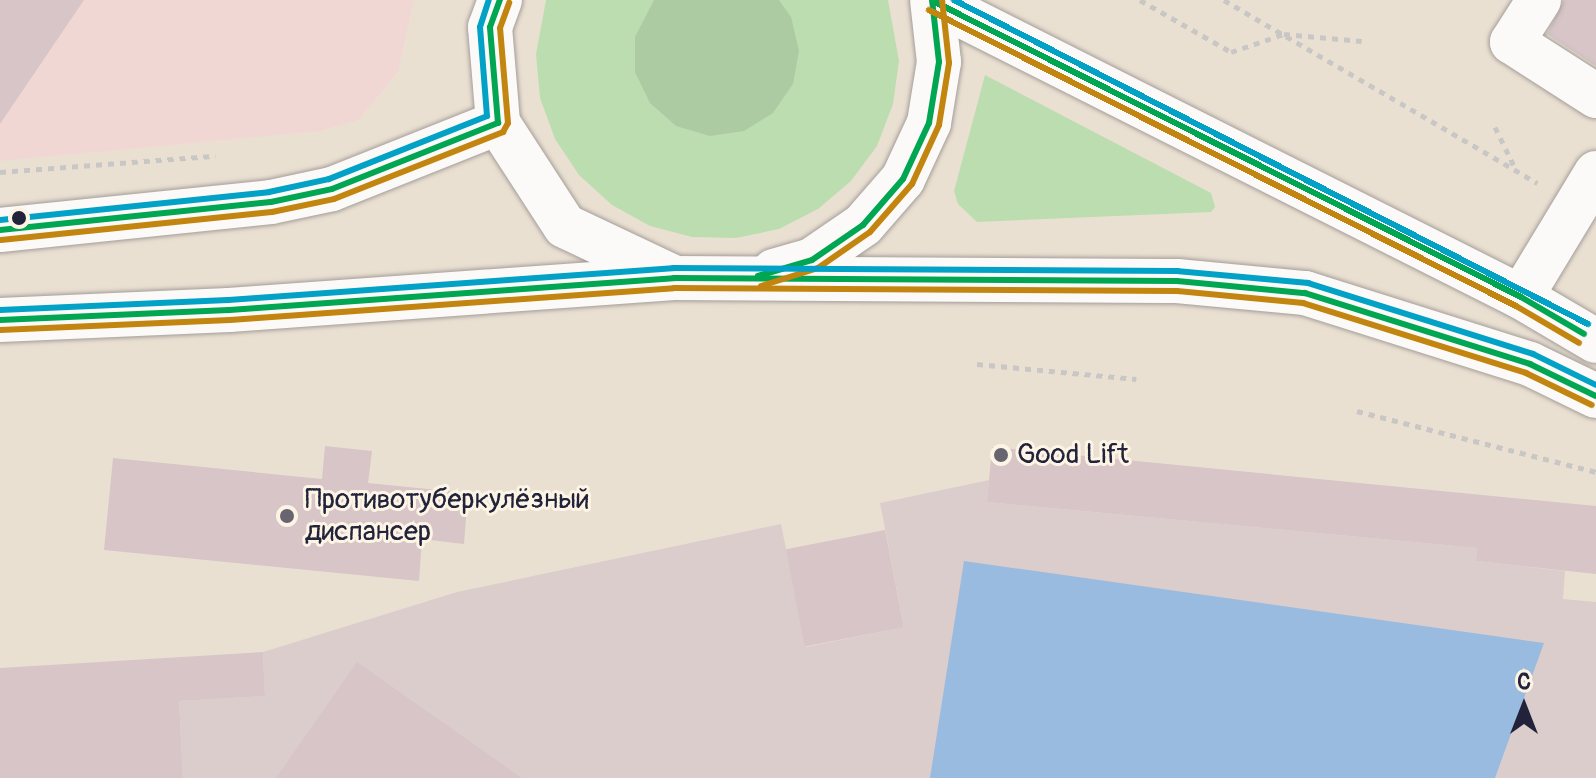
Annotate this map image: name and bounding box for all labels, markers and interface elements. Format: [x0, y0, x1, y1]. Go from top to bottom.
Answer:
unlabelled marker [11, 210, 27, 226]
place label: Good Lift [1017, 438, 1129, 472]
marker: Good Lift [992, 446, 1010, 464]
place label: Противотуберкулёзный диспансер [305, 483, 590, 549]
marker: Противотуберкулёзный диспансер [276, 505, 298, 527]
north arrow [1484, 666, 1564, 746]
text: С [1517, 668, 1531, 696]

